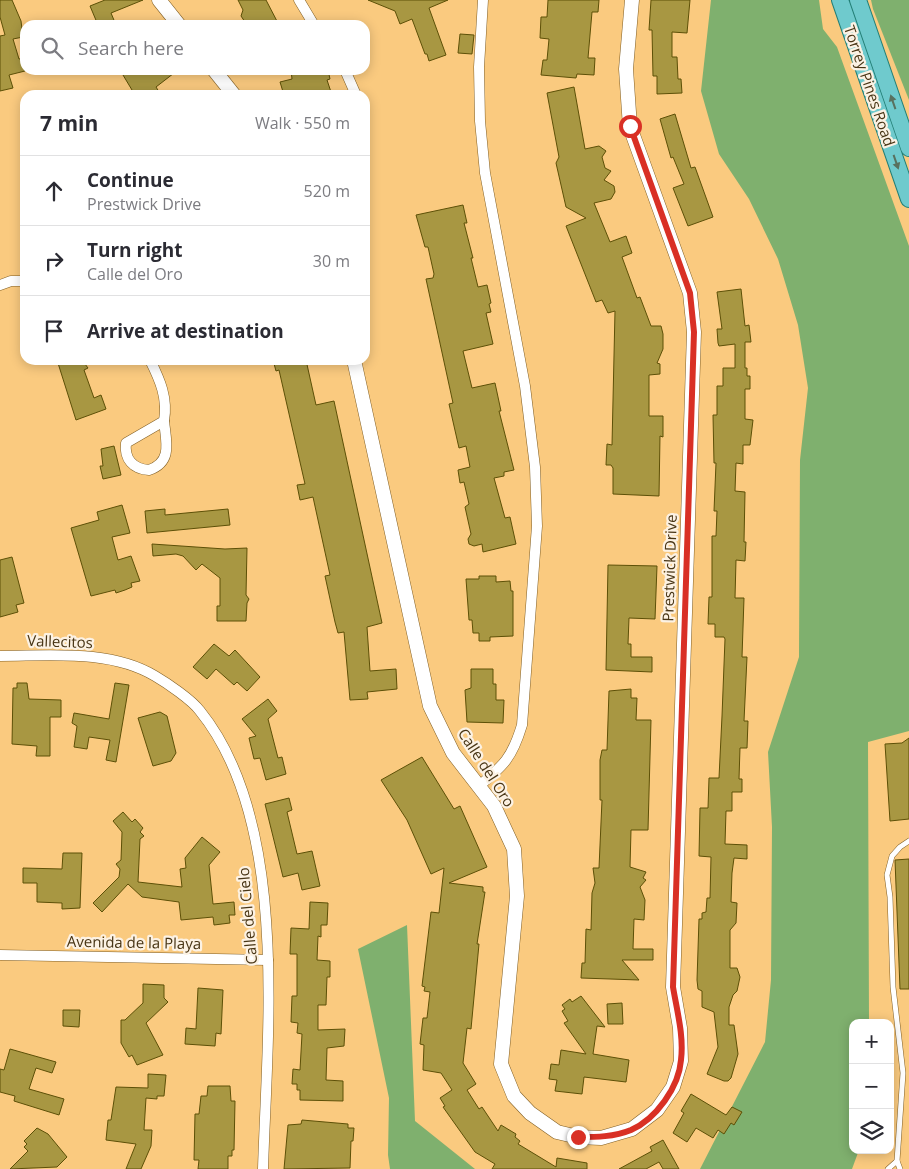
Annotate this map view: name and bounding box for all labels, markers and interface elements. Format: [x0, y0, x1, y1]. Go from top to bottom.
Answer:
search box [20, 20, 370, 75]
street label: Torrey Pines Road [840, 23, 900, 149]
icon: search [38, 34, 66, 62]
text: Search here [78, 35, 184, 61]
one-way arrow [889, 94, 896, 109]
text: 7 min [40, 109, 98, 137]
text: Walk · 550 m [255, 112, 350, 134]
route start [619, 115, 642, 138]
one-way arrow [893, 154, 900, 169]
text: Continue [87, 167, 174, 193]
icon: ahead [40, 177, 68, 205]
text: 520 m [304, 180, 350, 202]
text: Prestwick Drive [87, 193, 201, 215]
text: Turn right [87, 237, 182, 263]
icon: right [40, 247, 68, 275]
text: 30 m [313, 250, 350, 272]
text: Calle del Oro [87, 263, 183, 285]
icon: arrive [40, 317, 68, 345]
text: Arrive at destination [87, 318, 284, 344]
street label: Prestwick Drive [657, 514, 681, 622]
street label: Vallecitos [27, 630, 93, 652]
street label: Calle del Oro [454, 724, 520, 811]
street label: Calle del Cielo [233, 867, 261, 965]
street label: Avenida de la Playa [67, 931, 201, 953]
map controls [849, 1019, 894, 1154]
button: + [849, 1019, 894, 1064]
button: − [849, 1064, 894, 1109]
button: layers [849, 1109, 894, 1154]
route end [567, 1126, 590, 1149]

